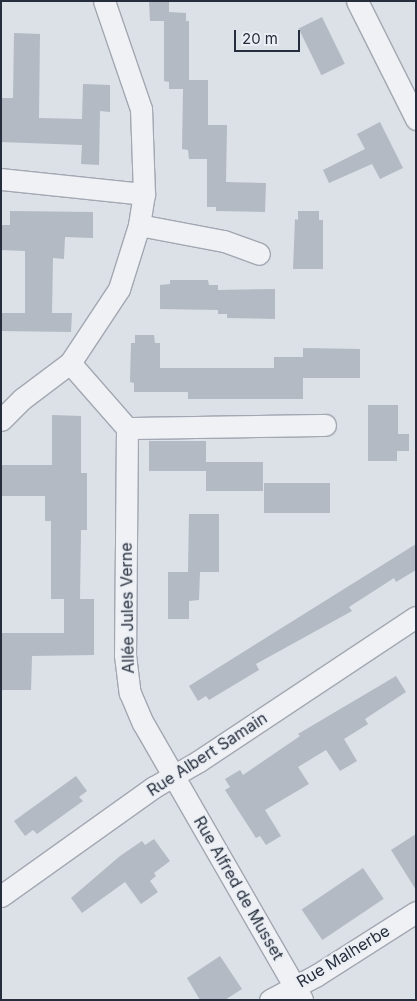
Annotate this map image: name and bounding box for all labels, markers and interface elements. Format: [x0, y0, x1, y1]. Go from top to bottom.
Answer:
scale bar [237, 20, 303, 52]
text: 20 m [242, 29, 278, 48]
street label: Allée Jules Verne [116, 542, 138, 674]
street label: Rue Albert Samain [143, 708, 271, 800]
street label: Rue Alfred de Musset [190, 813, 288, 963]
street label: Rue Malherbe [293, 921, 393, 991]

